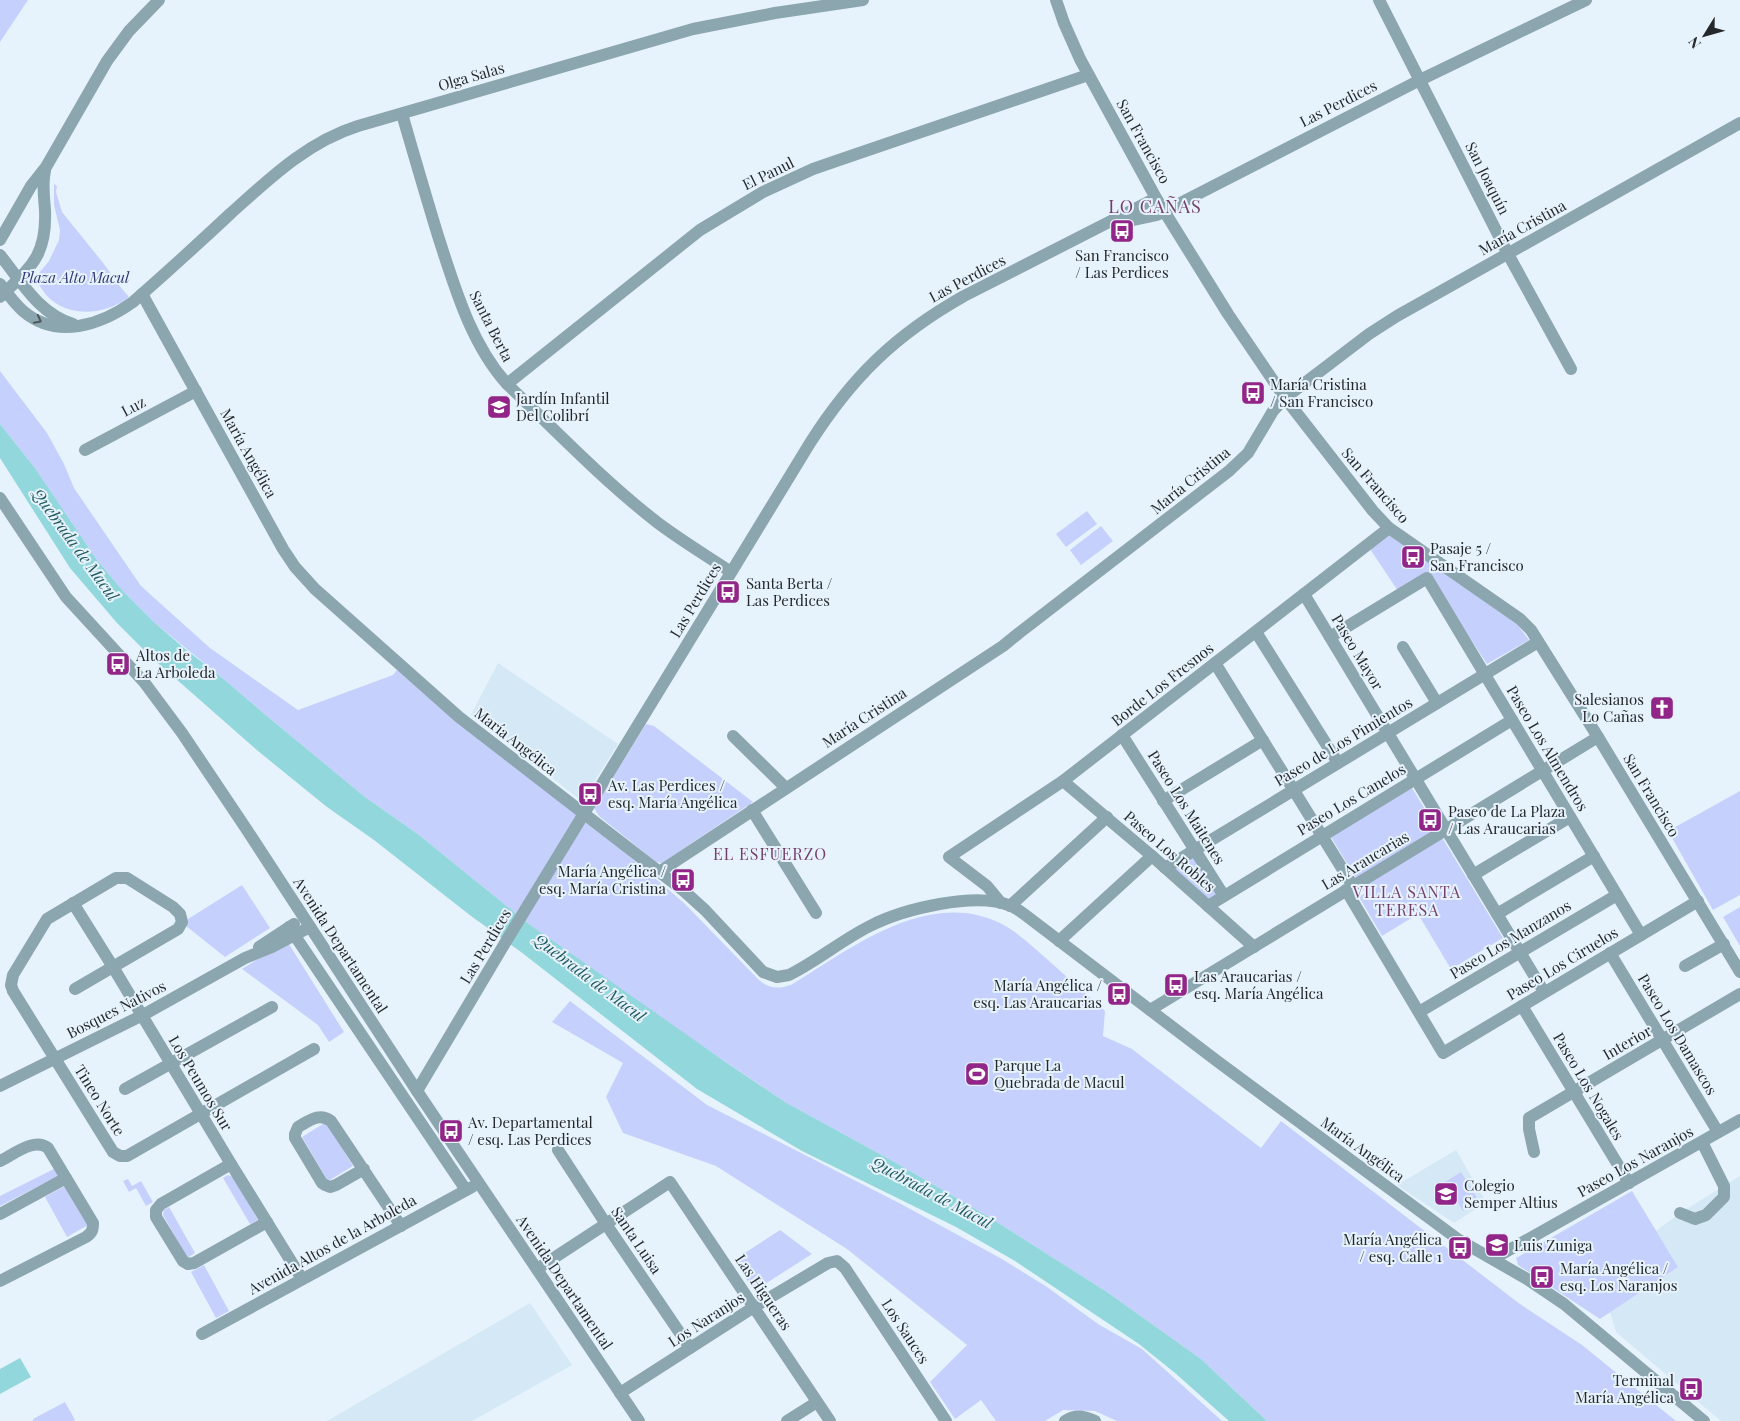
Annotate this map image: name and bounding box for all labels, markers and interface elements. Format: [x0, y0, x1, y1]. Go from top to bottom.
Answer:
north arrow [1680, 10, 1730, 60]
text: N [1684, 33, 1705, 53]
street label: Olga Salas [436, 57, 506, 95]
street label: Las Perdices [1296, 75, 1380, 131]
street label: San Francisco [1113, 95, 1175, 187]
street label: San Joaquín [1461, 138, 1515, 218]
street label: El Panul [739, 152, 797, 194]
district label: LO CAÑAS [1108, 194, 1202, 218]
street label: María Cristina [1475, 195, 1570, 259]
bus stop icon: San Francisco / Las Perdices [1109, 218, 1135, 244]
place label: San Francisco / Las Perdices [1075, 245, 1169, 282]
street label: Las Perdices [925, 249, 1009, 307]
park label: Plaza Alto Macul [20, 267, 130, 287]
street label: Santa Berta [466, 287, 519, 365]
one-way arrow [33, 314, 42, 324]
place label: María Cristina / San Francisco [1270, 374, 1373, 411]
bus stop icon: María Cristina / San Francisco [1240, 380, 1266, 406]
place label: Jardín Infantil Del Colibrí [515, 388, 610, 425]
street label: Luz [117, 391, 149, 421]
school or university icon: Jardín Infantil Del Colibrí [486, 394, 512, 420]
street label: María Angélica [216, 405, 282, 502]
street label: María Cristina [1146, 441, 1234, 518]
street label: San Francisco [1338, 443, 1414, 527]
water label: Quebrada de Macul [27, 483, 124, 605]
place label: Pasaje 5 / San Francisco [1430, 538, 1524, 575]
bus stop icon: Pasaje 5 / San Francisco [1400, 544, 1426, 570]
street label: Las Perdices [665, 559, 725, 641]
place label: Santa Berta / Las Perdices [746, 573, 833, 610]
bus stop icon: Santa Berta / Las Perdices [715, 579, 741, 605]
street label: Paseo Mayor [1328, 610, 1389, 694]
street label: Borde Los Fresnos [1107, 638, 1217, 730]
place label: Altos de La Arboleda [135, 645, 216, 682]
bus stop icon: Altos de La Arboleda [105, 651, 131, 677]
street label: María Cristina [818, 682, 910, 752]
street label: Paseo Los Almendros [1503, 682, 1593, 814]
place label: Salesianos Lo Cañas [1574, 689, 1644, 726]
street label: Paseo de Los Pimientos [1270, 692, 1416, 790]
church icon: Salesianos Lo Cañas [1649, 695, 1675, 721]
street label: María Angélica [471, 703, 562, 780]
street label: Paseo Los Maitenes [1144, 746, 1230, 868]
street label: San Francisco [1619, 750, 1685, 840]
street label: Paseo Los Canelos [1293, 759, 1409, 839]
place label: Av. Las Perdices / esq. María Angélica [607, 775, 738, 812]
bus stop icon: Av. Las Perdices / esq. María Angélica [577, 781, 603, 807]
place label: Paseo de La Plaza / Las Araucarias [1448, 801, 1566, 838]
street label: Paseo Los Robles [1120, 806, 1220, 896]
bus stop icon: Paseo de La Plaza / Las Araucarias [1417, 807, 1443, 833]
street label: Las Araucarias [1318, 826, 1412, 894]
district label: EL ESFUERZO [713, 843, 827, 864]
place label: María Angélica / esq. María Cristina [539, 861, 667, 898]
bus stop icon: María Angélica / esq. María Cristina [670, 867, 696, 893]
street label: Avenida Departamental [289, 872, 393, 1017]
district label: VILLA SANTA TERESA [1352, 881, 1461, 920]
street label: Paseo Los Manzanos [1446, 895, 1574, 983]
street label: Las Perdices [455, 905, 515, 987]
street label: Paseo Los Ciruelos [1503, 922, 1621, 1004]
water label: Quebrada de Macul [529, 928, 650, 1026]
place label: Las Araucarias / esq. María Angélica [1194, 966, 1324, 1003]
street label: Paseo Los Damascos [1634, 970, 1722, 1098]
bus stop icon: Las Araucarias / esq. María Angélica [1163, 972, 1189, 998]
street label: Bosques Nativos [63, 975, 169, 1043]
place label: María Angélica / esq. Las Araucarias [973, 975, 1102, 1012]
bus stop icon: María Angélica / esq. Las Araucarias [1106, 981, 1132, 1007]
street label: Interior [1599, 1020, 1655, 1064]
street label: Paseo Los Nogales [1549, 1029, 1629, 1143]
street label: Los Peumos Sur [165, 1032, 238, 1135]
place label: Parque La Quebrada de Macul [994, 1055, 1125, 1092]
street label: Tineo Norte [70, 1061, 130, 1139]
sports icon: Parque La Quebrada de Macul [964, 1061, 990, 1087]
place label: Av. Departamental / esq. Las Perdices [467, 1112, 593, 1149]
street label: María Angélica [1317, 1112, 1409, 1187]
bus stop icon: Av. Departamental / esq. Las Perdices [438, 1118, 464, 1144]
street label: Paseo Los Naranjos [1573, 1121, 1697, 1201]
water label: Quebrada de Macul [867, 1151, 997, 1233]
place label: Colegio Semper Altius [1464, 1175, 1558, 1212]
school or university icon: Colegio Semper Altius [1433, 1181, 1459, 1207]
street label: Avenida Altos de la Arboleda [244, 1189, 420, 1299]
street label: Santa Luisa [607, 1203, 667, 1278]
street label: Avenida Departamental [512, 1210, 618, 1353]
place label: María Angélica / esq. Calle 1 [1343, 1229, 1443, 1266]
school or university icon: Luis Zuniga [1484, 1232, 1510, 1258]
bus stop icon: María Angélica / esq. Calle 1 [1447, 1235, 1473, 1261]
place label: Luis Zuniga [1514, 1235, 1593, 1255]
street label: Las Higueras [731, 1250, 797, 1334]
place label: María Angélica / esq. Los Naranjos [1560, 1258, 1678, 1295]
bus stop icon: María Angélica / esq. Los Naranjos [1529, 1264, 1555, 1290]
street label: Los Naranjos [664, 1287, 748, 1351]
street label: Los Sauces [878, 1295, 934, 1367]
place label: Terminal María Angélica [1575, 1370, 1675, 1407]
bus stop icon: Terminal María Angélica [1678, 1376, 1704, 1402]

